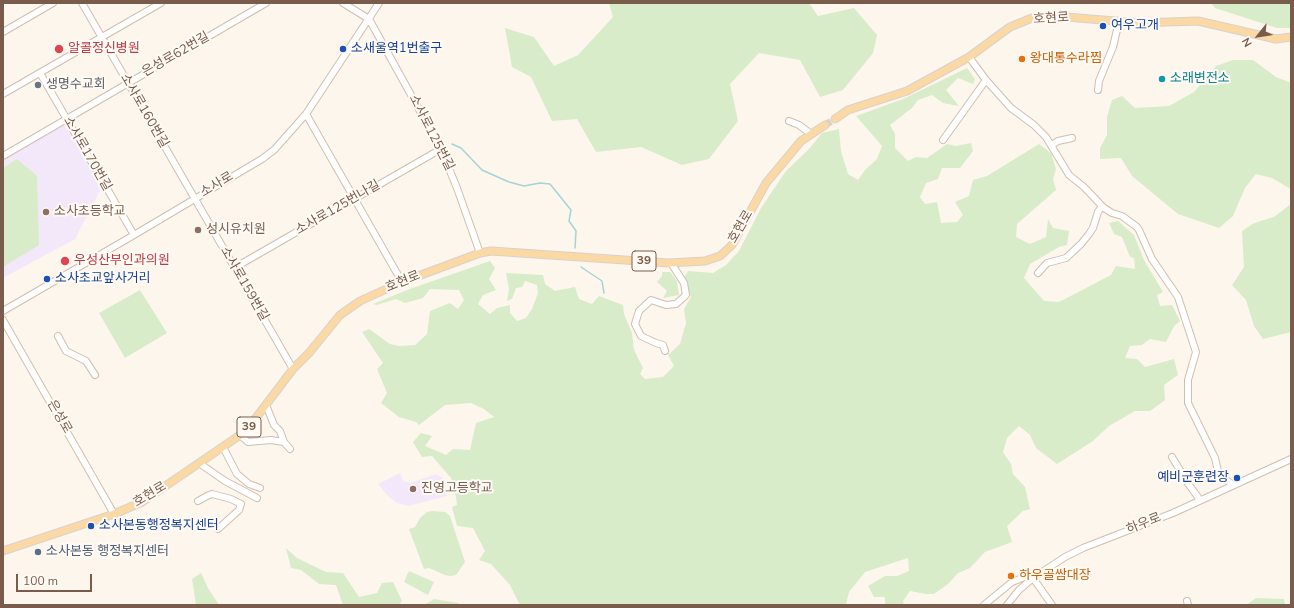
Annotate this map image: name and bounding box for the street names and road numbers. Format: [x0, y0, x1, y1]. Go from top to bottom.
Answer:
street label: 호현로 [1033, 10, 1069, 28]
street label: 은성로62번길 [139, 29, 213, 81]
street label: 소사로160번길 [116, 71, 172, 151]
street label: 소사로125번길 [405, 92, 457, 174]
street label: 소사로170번길 [59, 114, 115, 194]
street label: 소사로 [198, 169, 236, 201]
street label: 소사로125번나길 [293, 177, 383, 239]
street label: 호현로 [725, 208, 757, 246]
street label: 소사로159번길 [216, 244, 272, 324]
road number: 39 [632, 251, 656, 271]
street label: 호현로 [383, 268, 423, 296]
street label: 은성로 [43, 398, 75, 436]
road number: 39 [237, 417, 261, 437]
street label: 호현로 [131, 479, 169, 511]
street label: 하우로 [1124, 510, 1164, 538]

